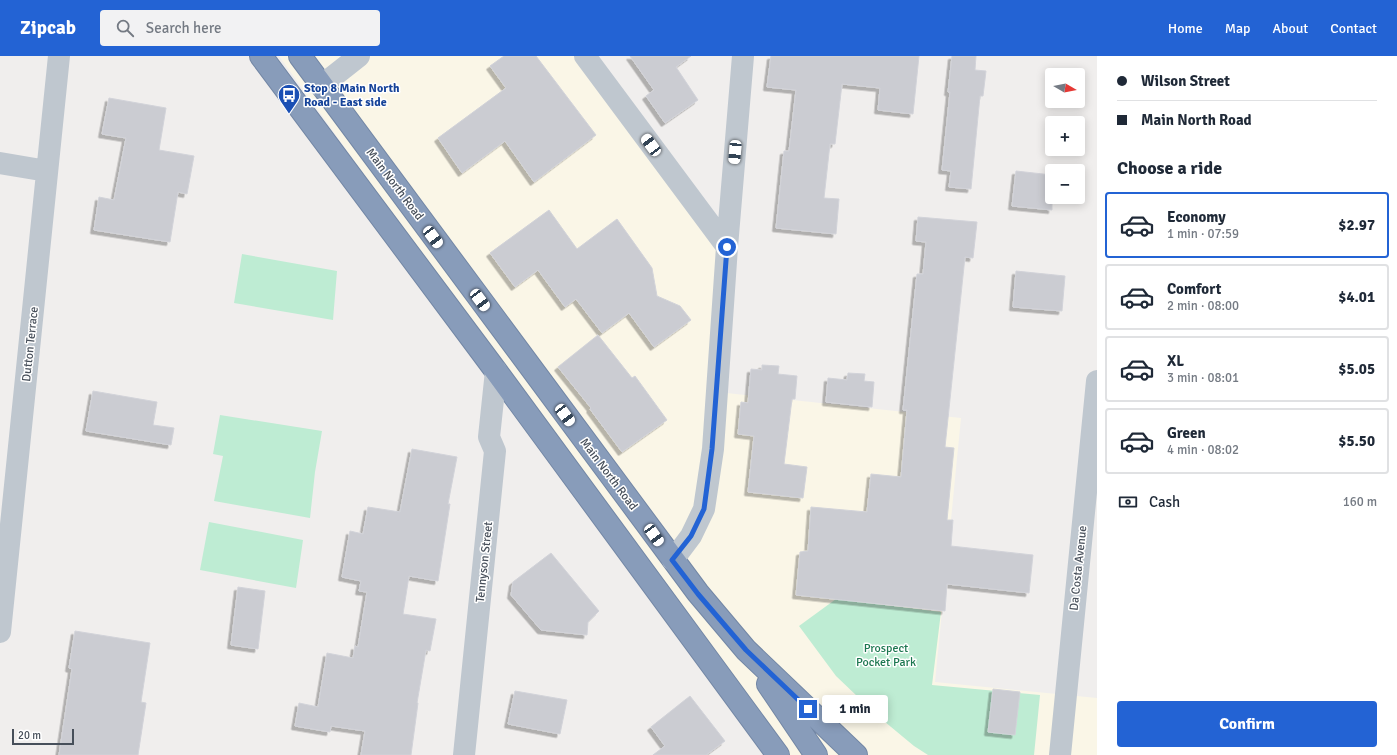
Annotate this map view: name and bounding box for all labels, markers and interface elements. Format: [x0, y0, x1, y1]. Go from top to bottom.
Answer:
search box [100, 10, 380, 46]
text: Zipcab [20, 16, 76, 40]
icon: search [114, 17, 136, 39]
text: Search here [146, 19, 221, 37]
text: Home [1168, 20, 1203, 37]
text: Map [1225, 20, 1250, 37]
text: About [1272, 20, 1308, 37]
text: Contact [1330, 20, 1377, 37]
north arrow [1045, 68, 1085, 108]
map controls [1045, 68, 1085, 204]
text: Wilson Street [1141, 72, 1230, 90]
place label: Stop 8 Main North Road - East side [304, 81, 400, 110]
bus stop icon: Stop 8 Main North Road - East side [276, 82, 302, 115]
text: Main North Road [1141, 111, 1252, 129]
button: + [1045, 116, 1085, 156]
car [639, 132, 663, 158]
car [728, 140, 742, 164]
street label: Main North Road [363, 145, 427, 223]
text: Choose a ride [1117, 157, 1222, 179]
button: − [1045, 164, 1085, 204]
icon: car [1119, 207, 1155, 243]
text: Economy [1167, 208, 1226, 226]
text: $2.97 [1338, 216, 1375, 234]
car [421, 224, 445, 250]
text: 1 min · 07:59 [1167, 226, 1239, 242]
route start [718, 238, 736, 256]
icon: car [1119, 279, 1155, 315]
text: Comfort [1167, 280, 1221, 298]
car [468, 287, 492, 313]
text: $4.01 [1338, 288, 1375, 306]
text: 2 min · 08:00 [1167, 298, 1239, 314]
street label: Dutton Terrace [19, 306, 42, 382]
icon: car [1119, 351, 1155, 387]
text: XL [1167, 352, 1184, 370]
text: $5.05 [1338, 360, 1375, 378]
text: 3 min · 08:01 [1167, 370, 1239, 386]
car [553, 402, 577, 428]
icon: car [1119, 423, 1155, 459]
text: Green [1167, 424, 1206, 442]
text: $5.50 [1338, 432, 1375, 450]
street label: Main North Road [577, 435, 641, 513]
text: 4 min · 08:02 [1167, 442, 1239, 458]
icon: cash [1117, 491, 1139, 513]
text: Cash [1149, 493, 1180, 511]
text: 160 m [1343, 494, 1377, 510]
street label: Tennyson Street [473, 521, 496, 603]
car [642, 522, 666, 548]
street label: Da Costa Avenue [1067, 525, 1090, 611]
park label: Prospect Pocket Park [856, 641, 916, 670]
callout: 1 min [822, 695, 888, 723]
route end [799, 700, 817, 718]
text: 1 min [839, 701, 871, 717]
button: Confirm [1117, 701, 1377, 747]
scale bar [12, 727, 74, 746]
text: 20 m [18, 729, 41, 742]

